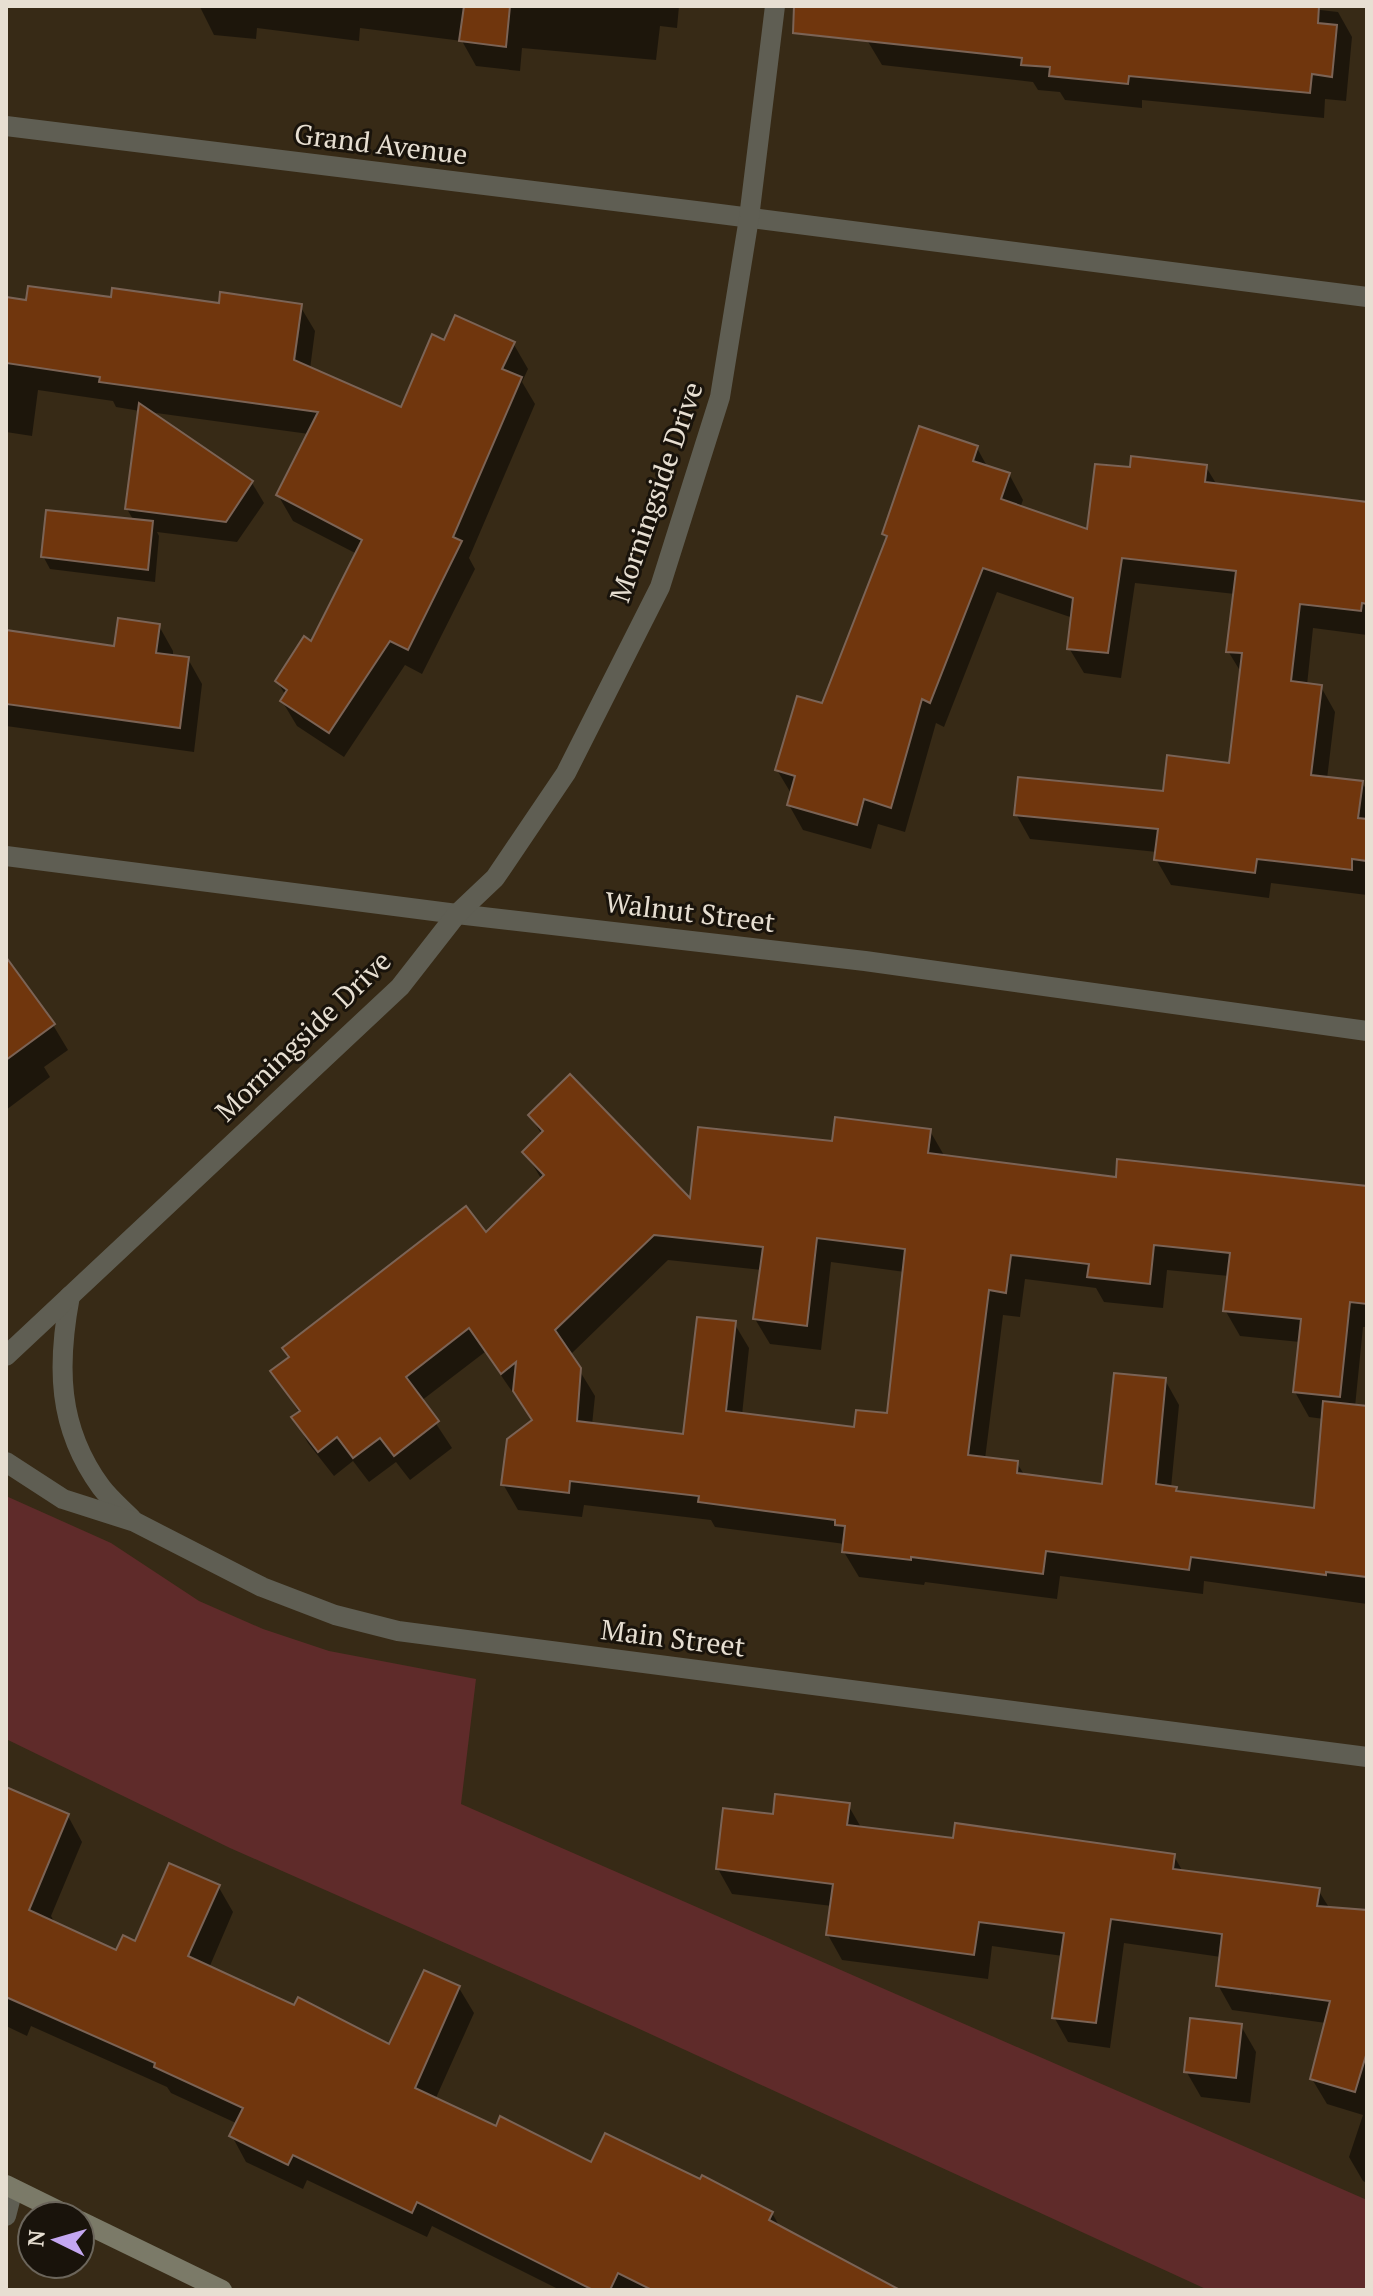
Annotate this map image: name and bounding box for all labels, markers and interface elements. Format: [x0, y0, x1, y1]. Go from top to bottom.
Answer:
street label: Grand Avenue [292, 115, 470, 172]
street label: Morningside Drive [600, 377, 711, 607]
street label: Walnut Street [603, 883, 778, 940]
street label: Morningside Drive [207, 942, 398, 1129]
street label: Main Street [599, 1610, 748, 1665]
north arrow [16, 2200, 96, 2280]
text: N [20, 2228, 51, 2248]

